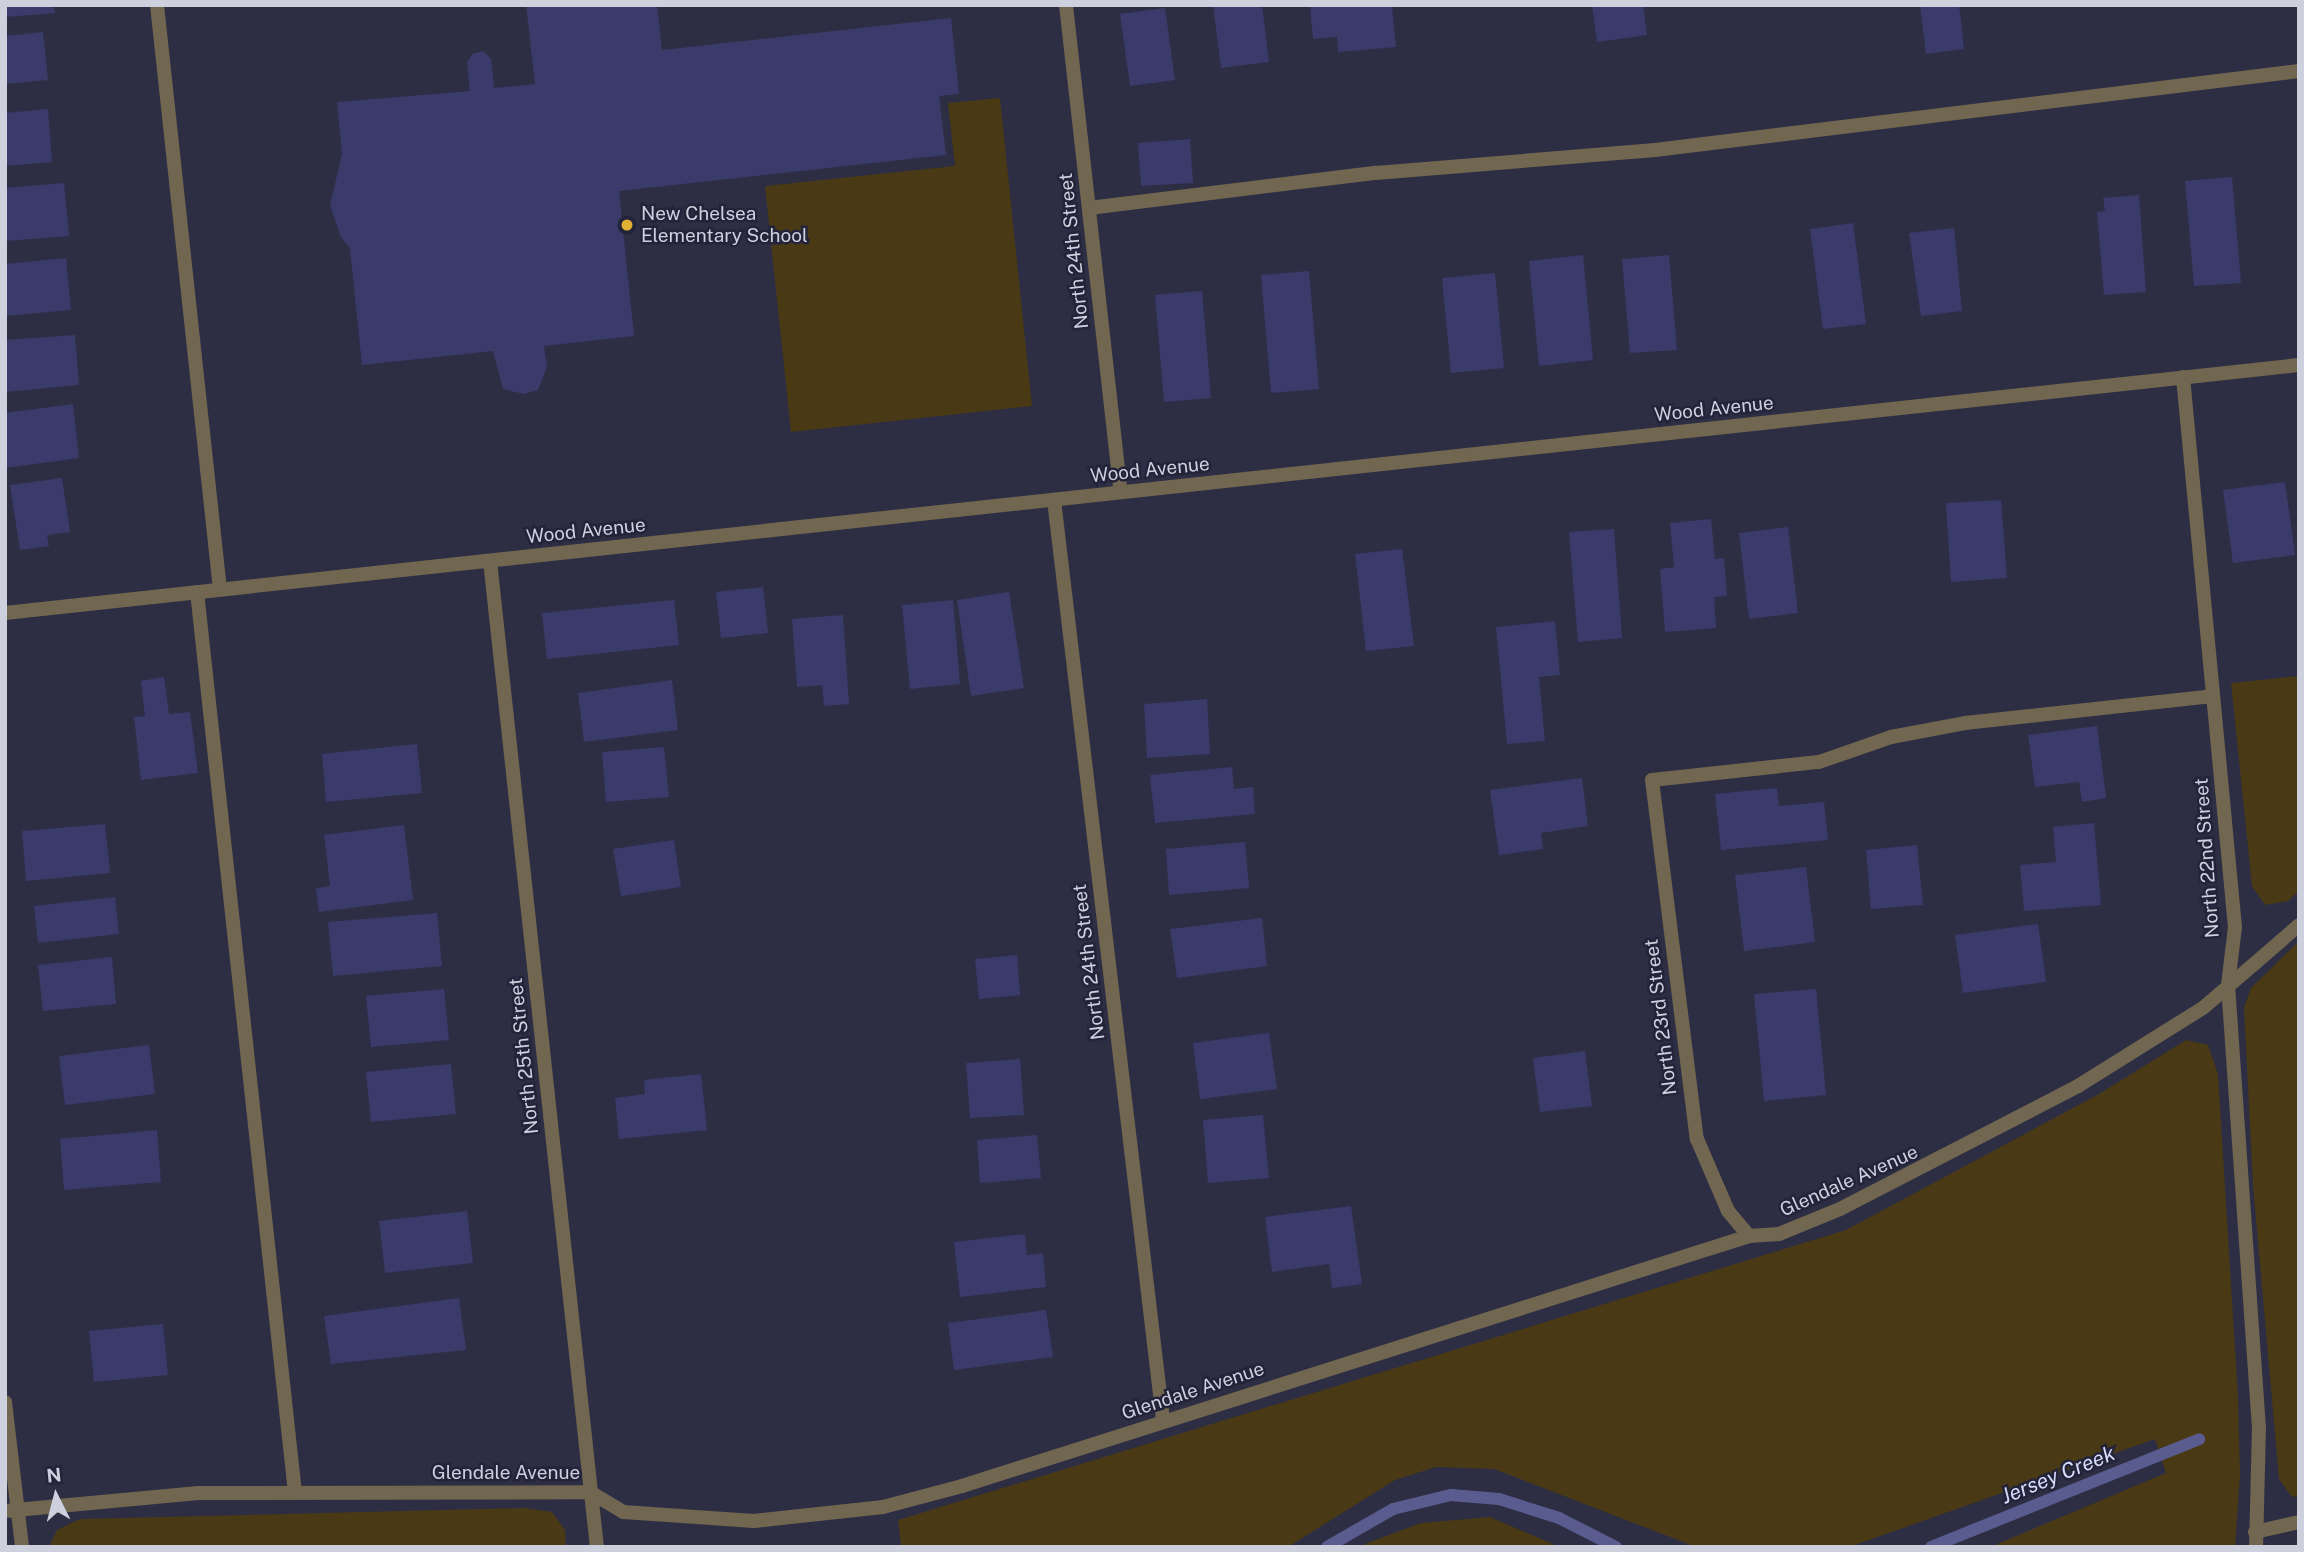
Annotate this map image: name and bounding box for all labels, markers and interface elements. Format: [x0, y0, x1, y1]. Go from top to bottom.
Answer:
street label: North 24th Street [1054, 172, 1094, 330]
place label: New Chelsea Elementary School [641, 203, 808, 247]
marker: New Chelsea Elementary School [619, 217, 635, 233]
street label: Wood Avenue [1653, 391, 1775, 427]
street label: Wood Avenue [1089, 452, 1211, 488]
street label: Wood Avenue [525, 513, 647, 549]
street label: North 22nd Street [2190, 777, 2224, 939]
street label: North 24th Street [1068, 883, 1110, 1041]
street label: North 23rd Street [1640, 938, 1682, 1096]
street label: North 25th Street [504, 977, 544, 1135]
street label: Glendale Avenue [1776, 1140, 1922, 1222]
street label: Glendale Avenue [1119, 1357, 1267, 1425]
water label: Jersey Creek [1997, 1441, 2119, 1509]
north arrow [21, 1461, 91, 1531]
street label: Glendale Avenue [432, 1462, 580, 1484]
text: N [45, 1463, 62, 1487]

